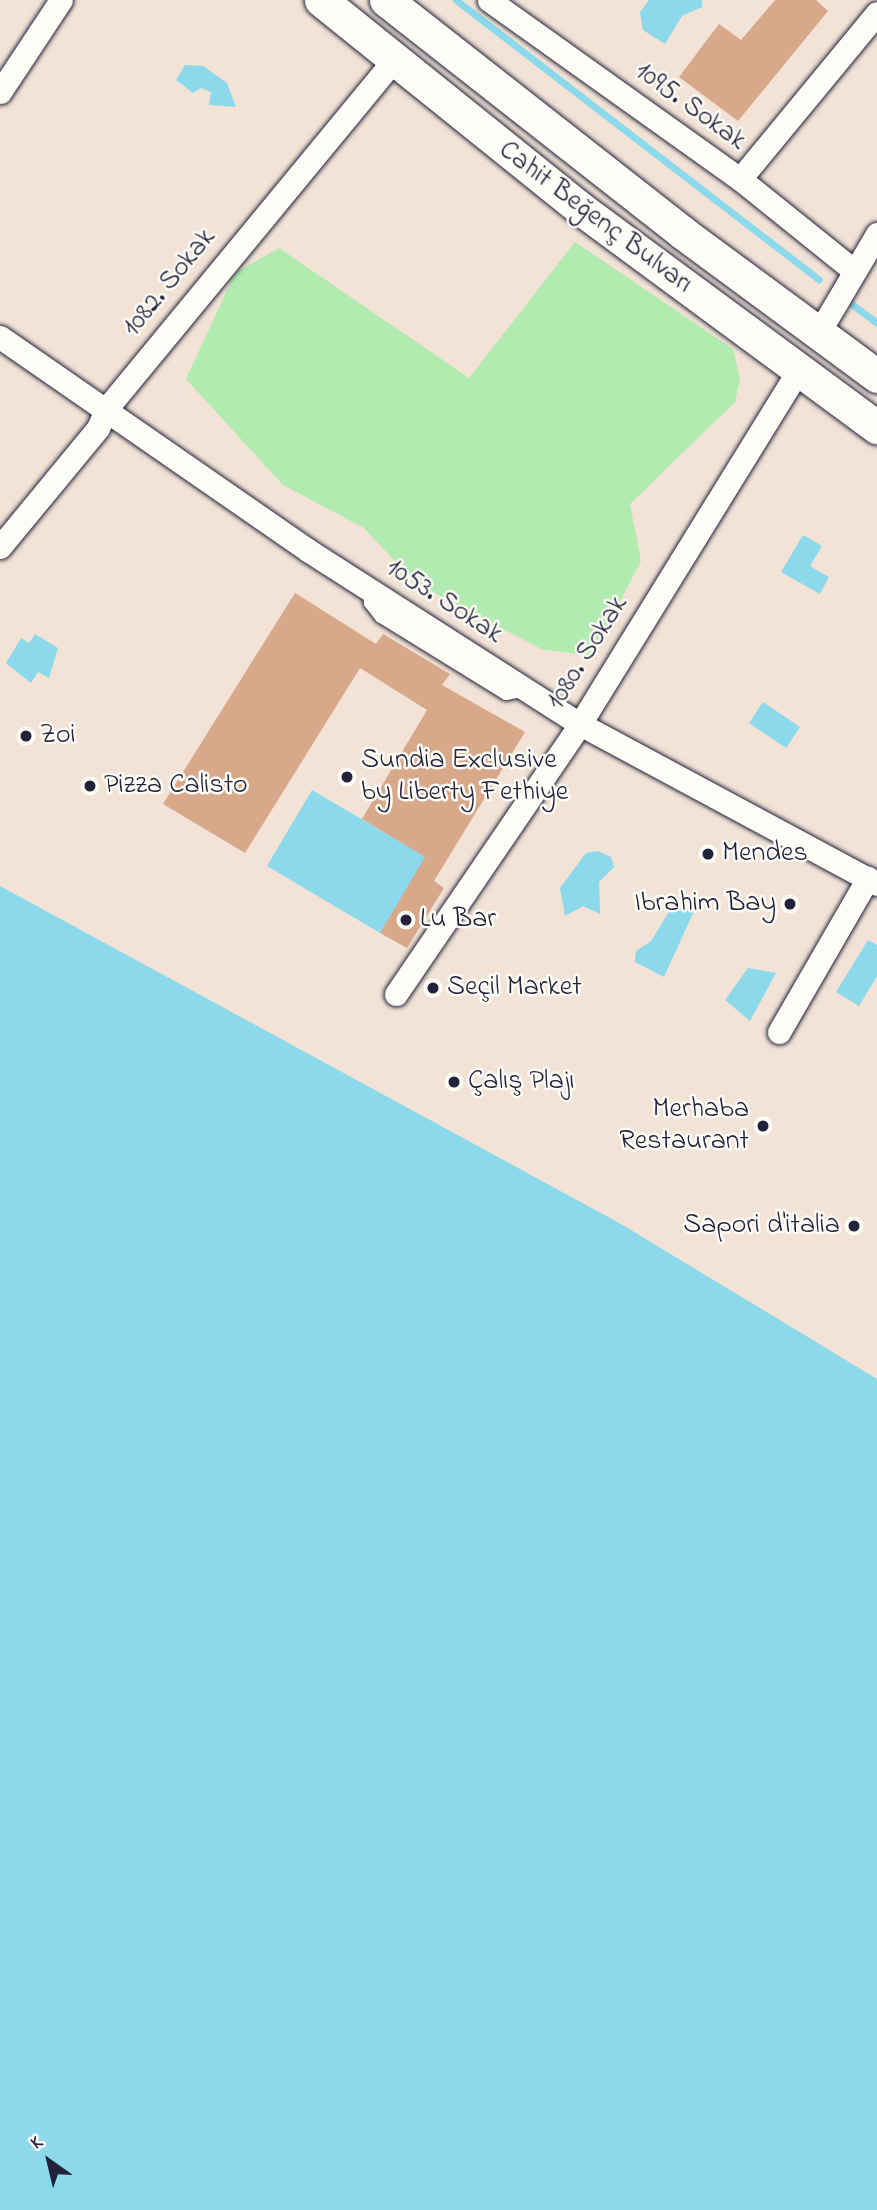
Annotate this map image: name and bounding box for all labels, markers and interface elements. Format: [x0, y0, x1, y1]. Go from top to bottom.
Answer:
street label: 1095. Sokak [628, 55, 752, 159]
street label: Cahit Beğenç Bulvarı [491, 134, 699, 302]
street label: 1082. Sokak [116, 222, 224, 344]
street label: 1053. Sokak [379, 552, 509, 652]
street label: 1080. Sokak [540, 590, 636, 716]
place label: Zoi [40, 719, 76, 753]
marker: Zoi [18, 728, 34, 744]
place label: Sundia Exclusive by Liberty Fethiye [361, 744, 568, 810]
place label: Pizza Calisto [104, 769, 248, 803]
marker: Sundia Exclusive by Liberty Fethiye [339, 769, 355, 785]
marker: Pizza Calisto [82, 778, 98, 794]
place label: Mendes [722, 837, 808, 871]
marker: Mendes [700, 846, 716, 862]
place label: Ibrahim Bay [634, 887, 776, 921]
marker: Ibrahim Bay [782, 896, 798, 912]
place label: Lu Bar [420, 903, 496, 937]
marker: Lu Bar [398, 912, 414, 928]
place label: Seçil Market [447, 971, 582, 1005]
marker: Seçil Market [425, 980, 441, 996]
place label: Çalış Plajı [468, 1065, 574, 1099]
marker: Çalış Plajı [446, 1074, 462, 1090]
place label: Merhaba Restaurant [619, 1093, 749, 1159]
marker: Merhaba Restaurant [755, 1118, 771, 1134]
place label: Sapori d'italia [683, 1209, 840, 1243]
marker: Sapori d'italia [846, 1218, 862, 1234]
north arrow [14, 2126, 84, 2196]
text: K [26, 2129, 48, 2157]

